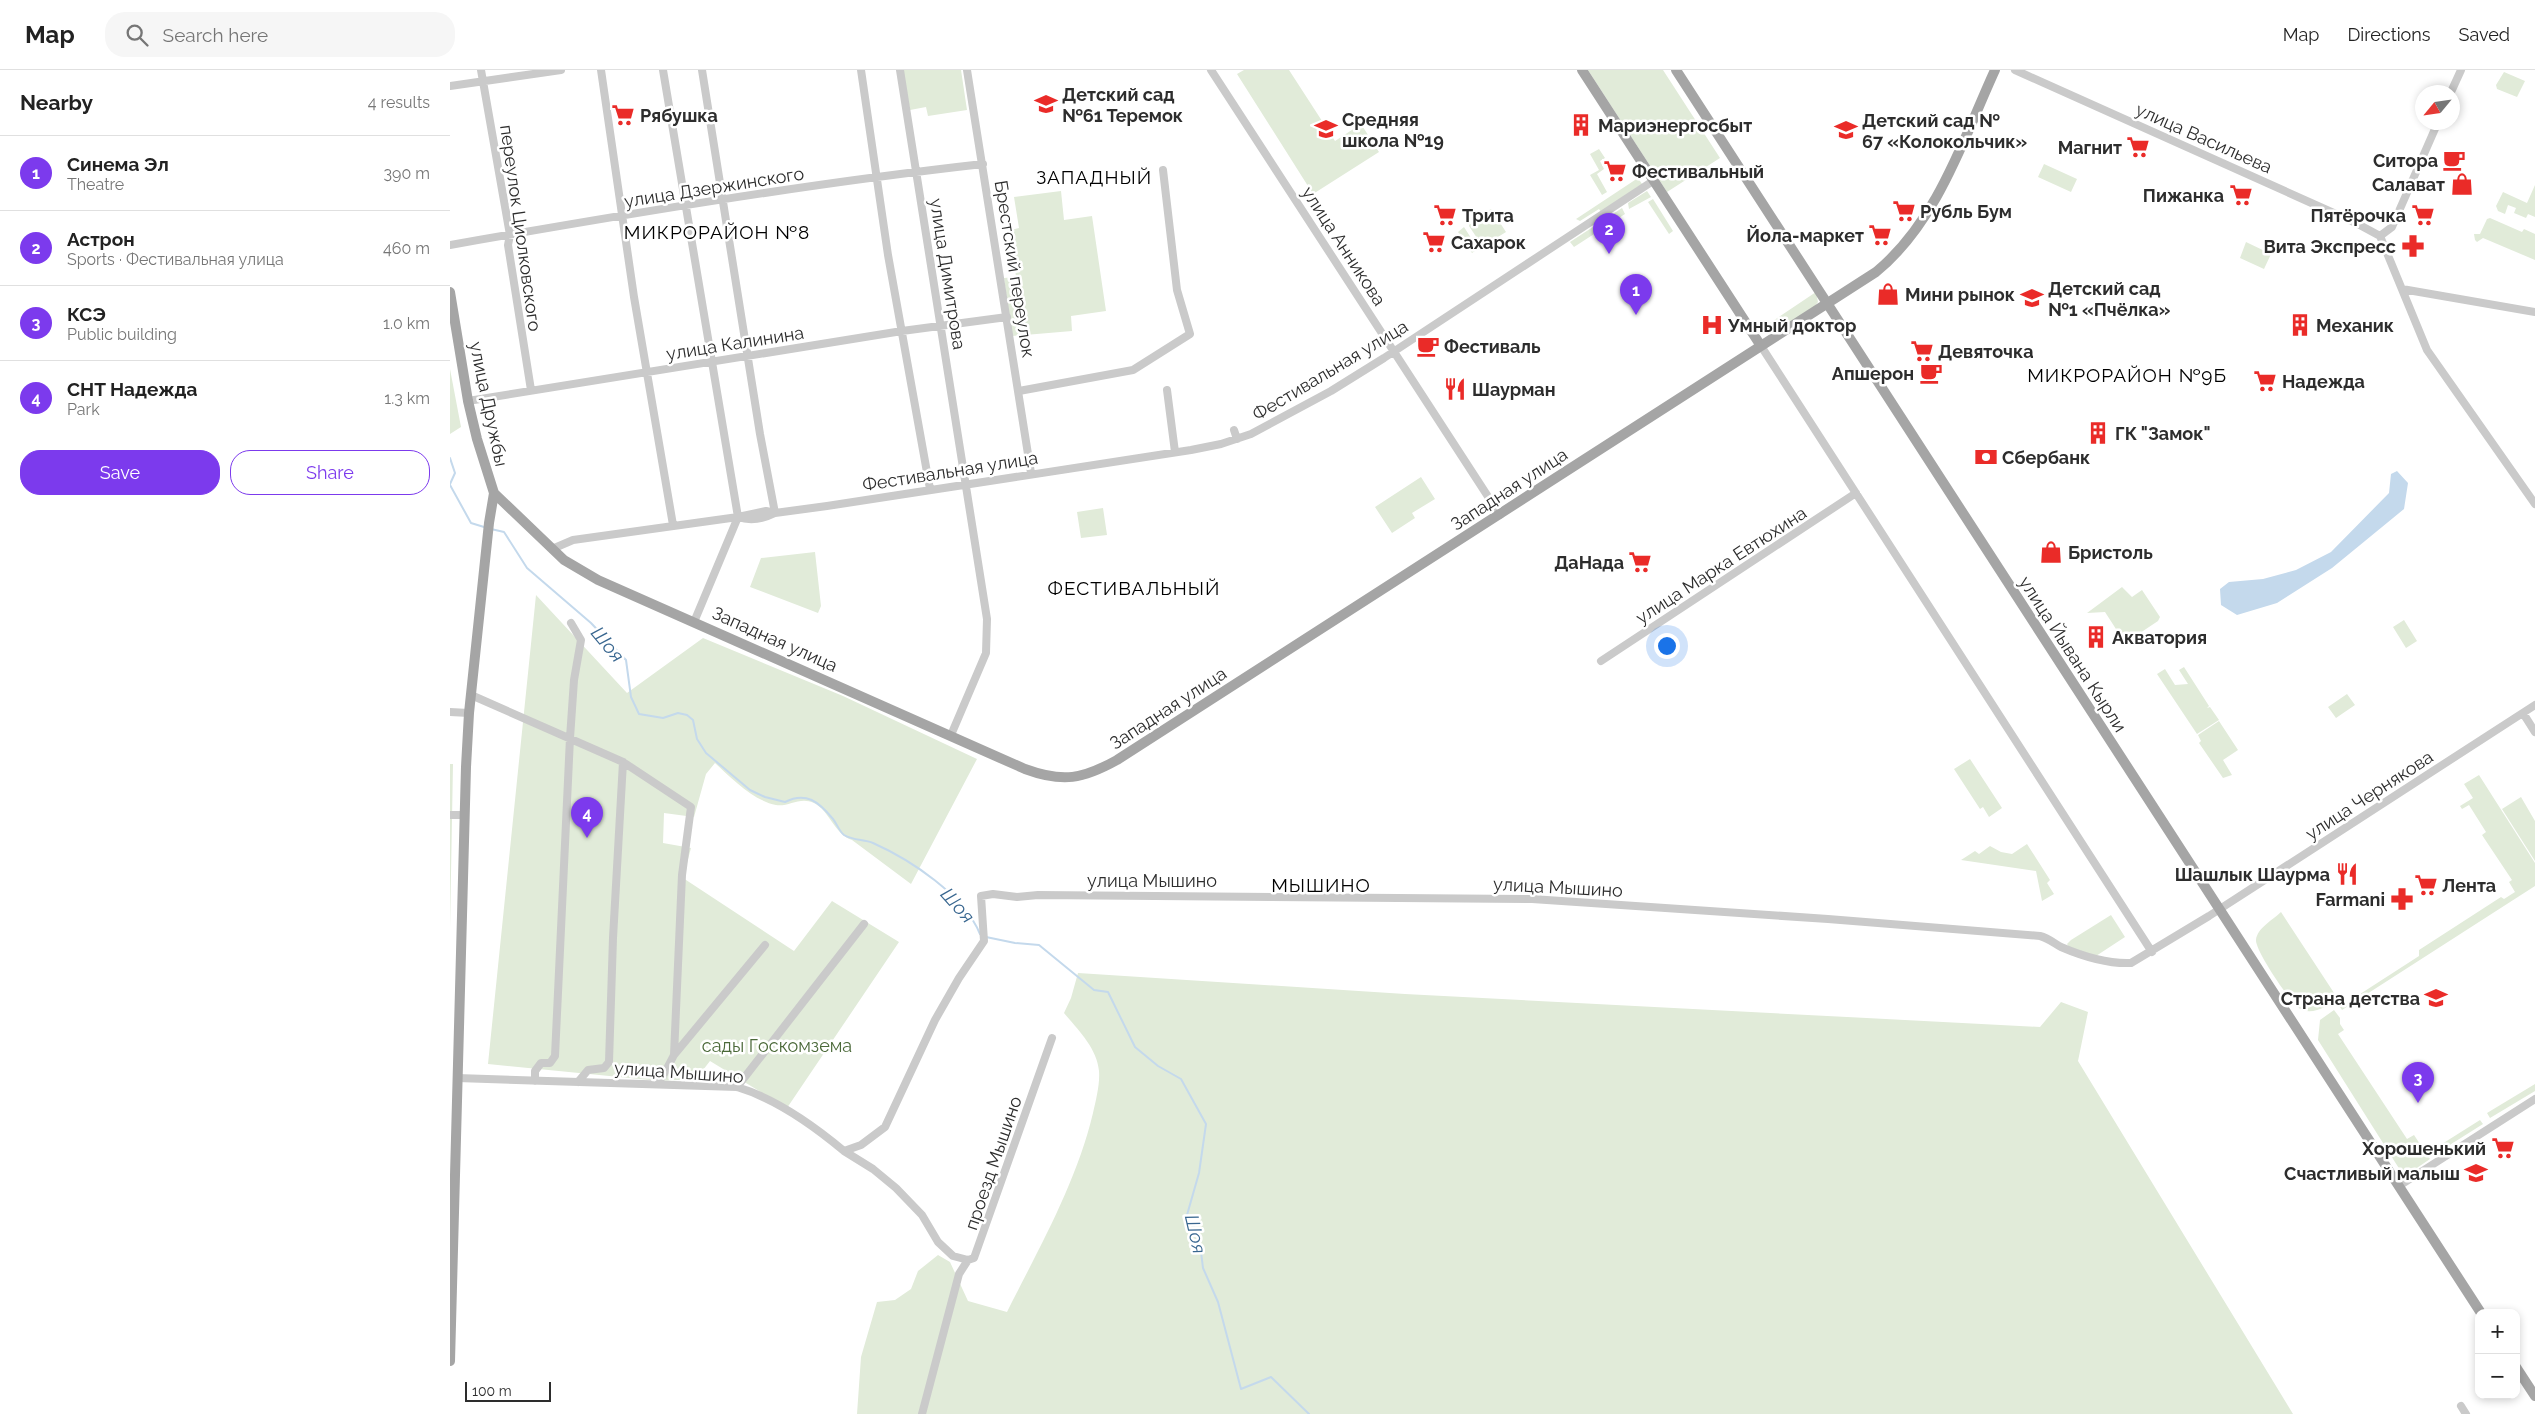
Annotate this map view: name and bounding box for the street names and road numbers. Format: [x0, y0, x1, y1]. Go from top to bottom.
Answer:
street label: улица Васильева [2133, 99, 2275, 177]
street label: переулок Циолковского [496, 123, 546, 333]
street label: улица Дзержинского [623, 162, 806, 212]
street label: Брестский переулок [991, 179, 1039, 359]
street label: улица Анникова [1298, 182, 1390, 310]
street label: улица Димитрова [926, 197, 970, 351]
street label: Фестивальная улица [1249, 315, 1411, 425]
street label: улица Калинина [665, 322, 805, 364]
street label: улица Дружбы [466, 340, 512, 468]
street label: Западная улица [1447, 443, 1571, 535]
street label: Фестивальная улица [861, 447, 1039, 495]
street label: улица Марка Евтюхина [1632, 502, 1810, 628]
street label: улица Йывана Кырли [2015, 572, 2131, 736]
street label: Западная улица [709, 602, 841, 676]
street label: Западная улица [1106, 662, 1230, 754]
street label: улица Чернякова [2301, 746, 2437, 844]
street label: улица Мышино [1087, 870, 1217, 891]
street label: улица Мышино [1493, 873, 1624, 901]
street label: улица Мышино [614, 1057, 745, 1087]
street label: проезд Мышино [960, 1093, 1026, 1233]

